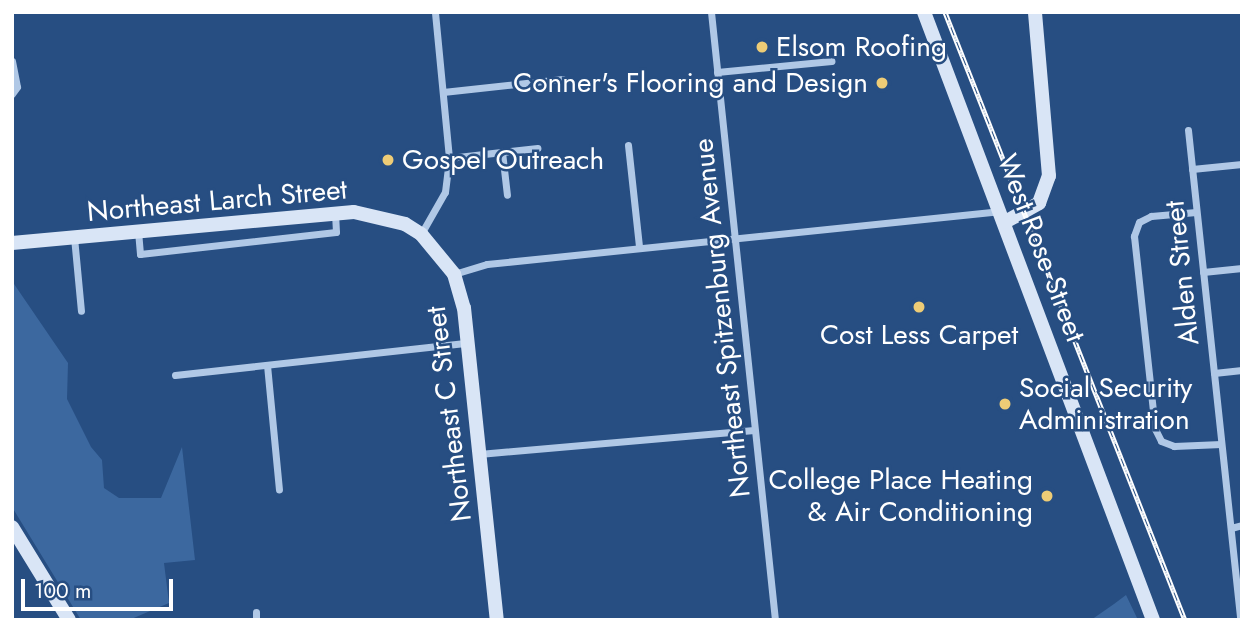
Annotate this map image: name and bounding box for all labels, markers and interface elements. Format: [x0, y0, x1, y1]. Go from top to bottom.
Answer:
place label: Elsom Roofing [776, 30, 947, 64]
marker: Elsom Roofing [754, 39, 770, 55]
place label: Conner's Flooring and Design [513, 66, 868, 100]
marker: Conner's Flooring and Design [874, 75, 890, 91]
street label: Northeast Spitzenburg Avenue [686, 137, 758, 499]
place label: Gospel Outreach [402, 143, 604, 177]
street label: West Rose Street [990, 149, 1092, 347]
marker: Gospel Outreach [380, 152, 396, 168]
street label: Northeast Larch Street [86, 173, 348, 229]
street label: Alden Street [1158, 199, 1206, 347]
marker: Cost Less Carpet [911, 299, 927, 315]
street label: Northeast C Street [419, 304, 479, 524]
place label: Cost Less Carpet [820, 318, 1018, 352]
place label: Social Security Administration [1019, 371, 1192, 437]
marker: Social Security Administration [997, 396, 1013, 412]
place label: College Place Heating & Air Conditioning [768, 463, 1033, 529]
marker: College Place Heating & Air Conditioning [1039, 488, 1055, 504]
scale bar [24, 566, 177, 610]
text: 100 m [34, 576, 91, 606]

